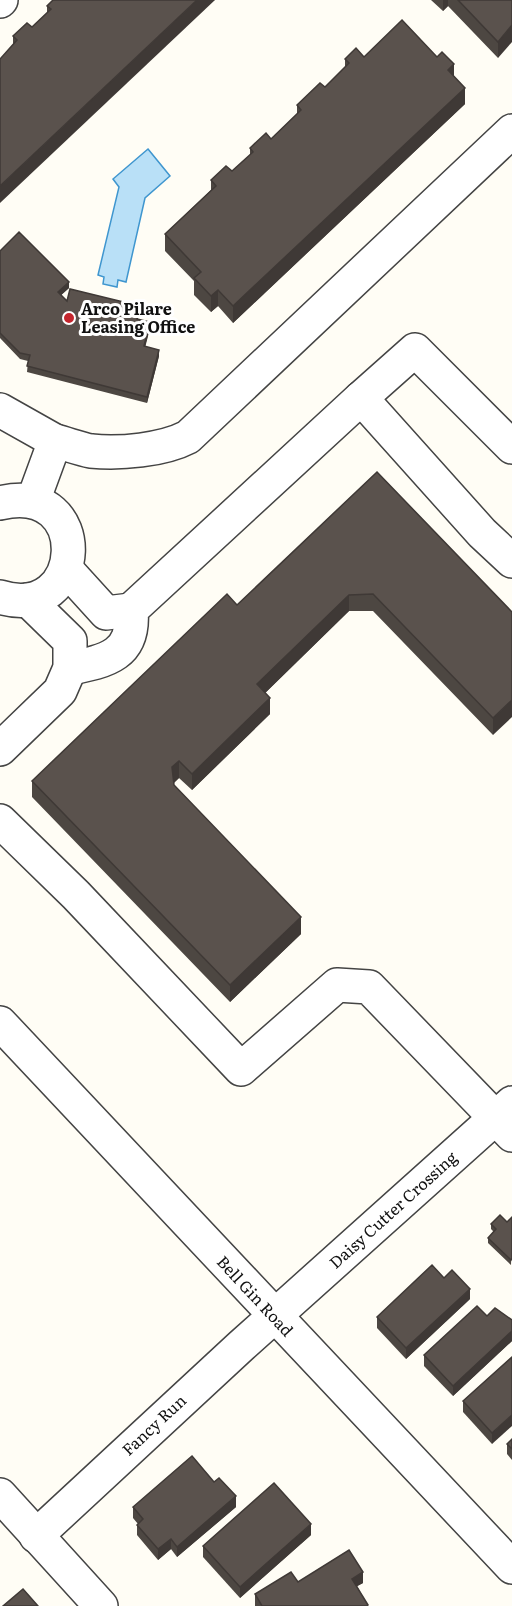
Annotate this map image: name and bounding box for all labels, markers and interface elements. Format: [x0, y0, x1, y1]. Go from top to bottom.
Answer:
place label: Arco Pilare Leasing Office [81, 296, 195, 338]
marker: Arco Pilare Leasing Office [62, 311, 76, 325]
street label: Daisy Cutter Crossing [323, 1145, 462, 1273]
street label: Bell Gin Road [212, 1250, 300, 1341]
street label: Fancy Run [116, 1388, 191, 1460]

